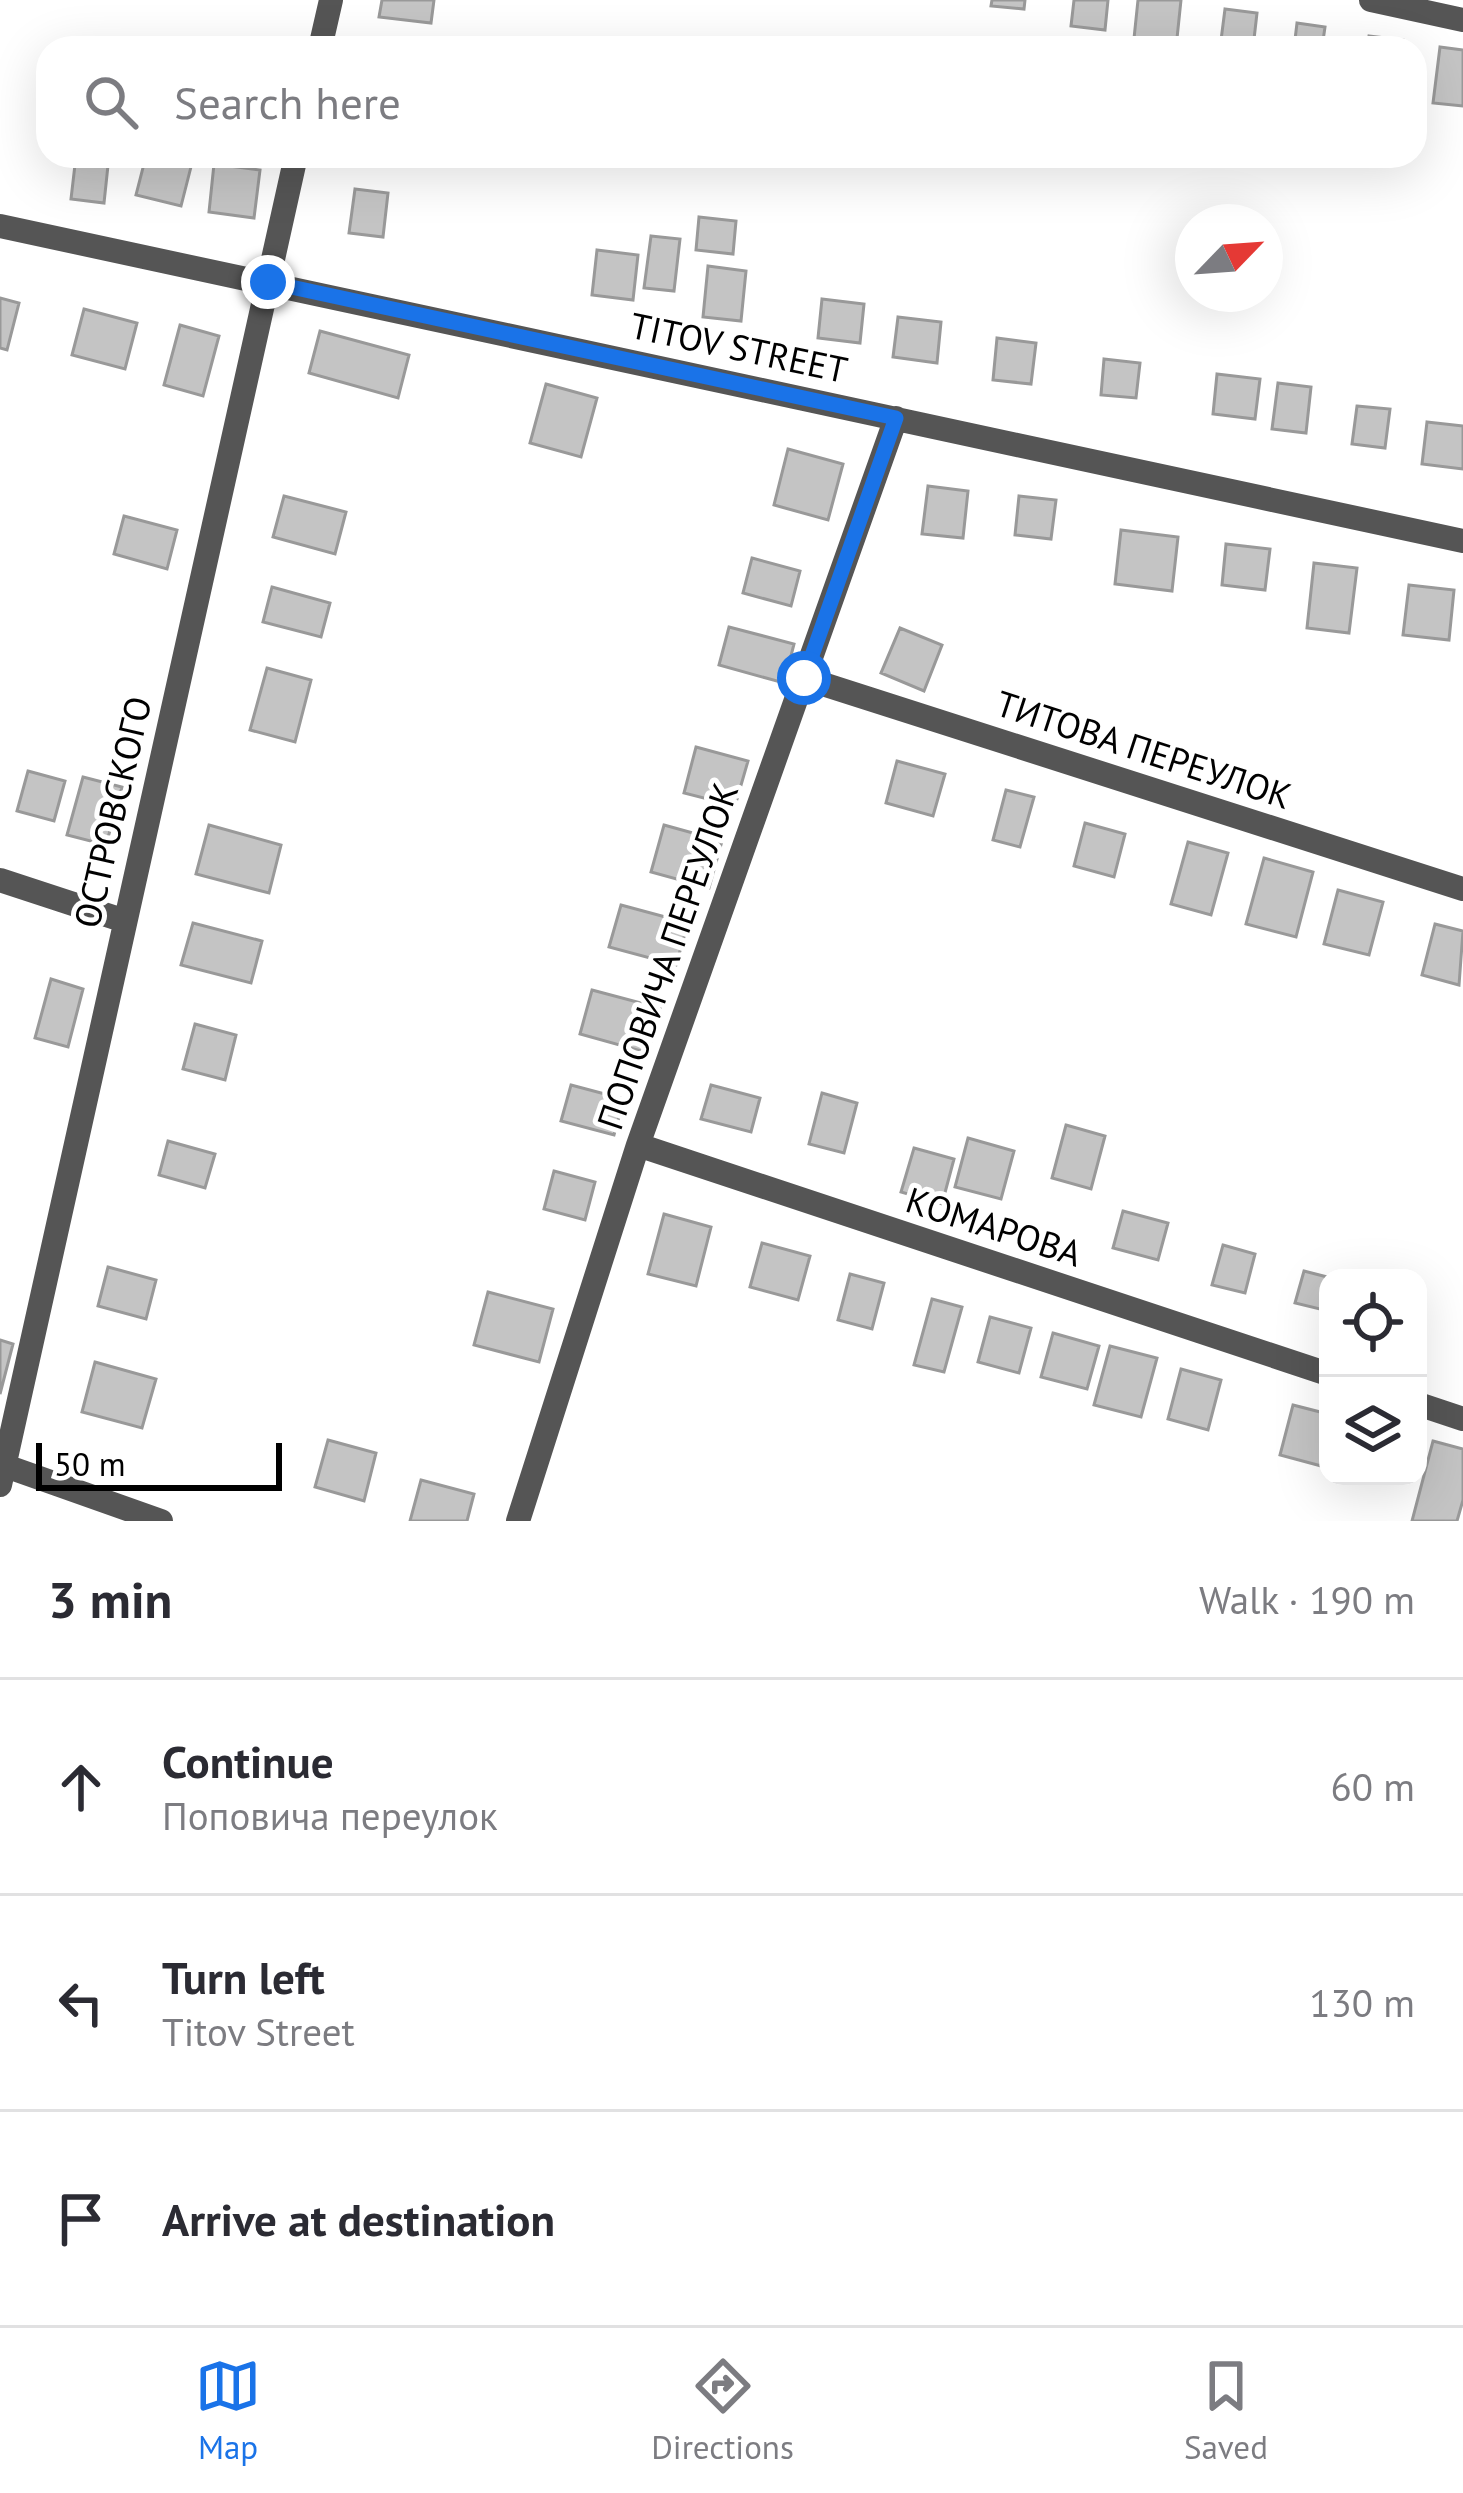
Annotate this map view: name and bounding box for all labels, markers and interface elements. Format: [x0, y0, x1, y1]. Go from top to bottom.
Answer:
search box [36, 36, 1427, 168]
icon: search [78, 69, 144, 135]
text: Search here [174, 73, 401, 131]
north arrow [1175, 204, 1283, 312]
route end [241, 255, 295, 309]
street label: TITOV STREET [626, 301, 852, 393]
route start [777, 651, 831, 705]
street label: ТИТОВА ПЕРЕУЛОК [990, 679, 1298, 819]
street label: ОСТРОВСКОГО [63, 692, 161, 932]
street label: ПОПОВИЧА ПЕРЕУЛОК [586, 776, 748, 1136]
street label: КОМАРОВА [900, 1176, 1088, 1276]
map controls [1319, 1269, 1427, 1485]
button: locate [1319, 1269, 1427, 1377]
button: layers [1319, 1377, 1427, 1485]
scale bar [36, 1437, 282, 1490]
text: 50 m [54, 1442, 126, 1485]
text: 3 min [48, 1566, 172, 1632]
text: Walk · 190 m [1199, 1574, 1415, 1625]
text: Continue [162, 1732, 334, 1790]
icon: ahead [48, 1754, 114, 1820]
text: 60 m [1330, 1761, 1415, 1812]
text: Поповича переулок [162, 1790, 498, 1841]
text: Turn left [162, 1948, 325, 2006]
icon: left [48, 1970, 114, 2036]
text: 130 m [1309, 1977, 1415, 2028]
text: Titov Street [162, 2006, 355, 2057]
icon: arrive [48, 2186, 114, 2252]
text: Arrive at destination [162, 2190, 555, 2248]
tab: Map [195, 2353, 261, 2468]
tab: Directions [651, 2353, 794, 2468]
tab: Saved [1184, 2353, 1268, 2468]

